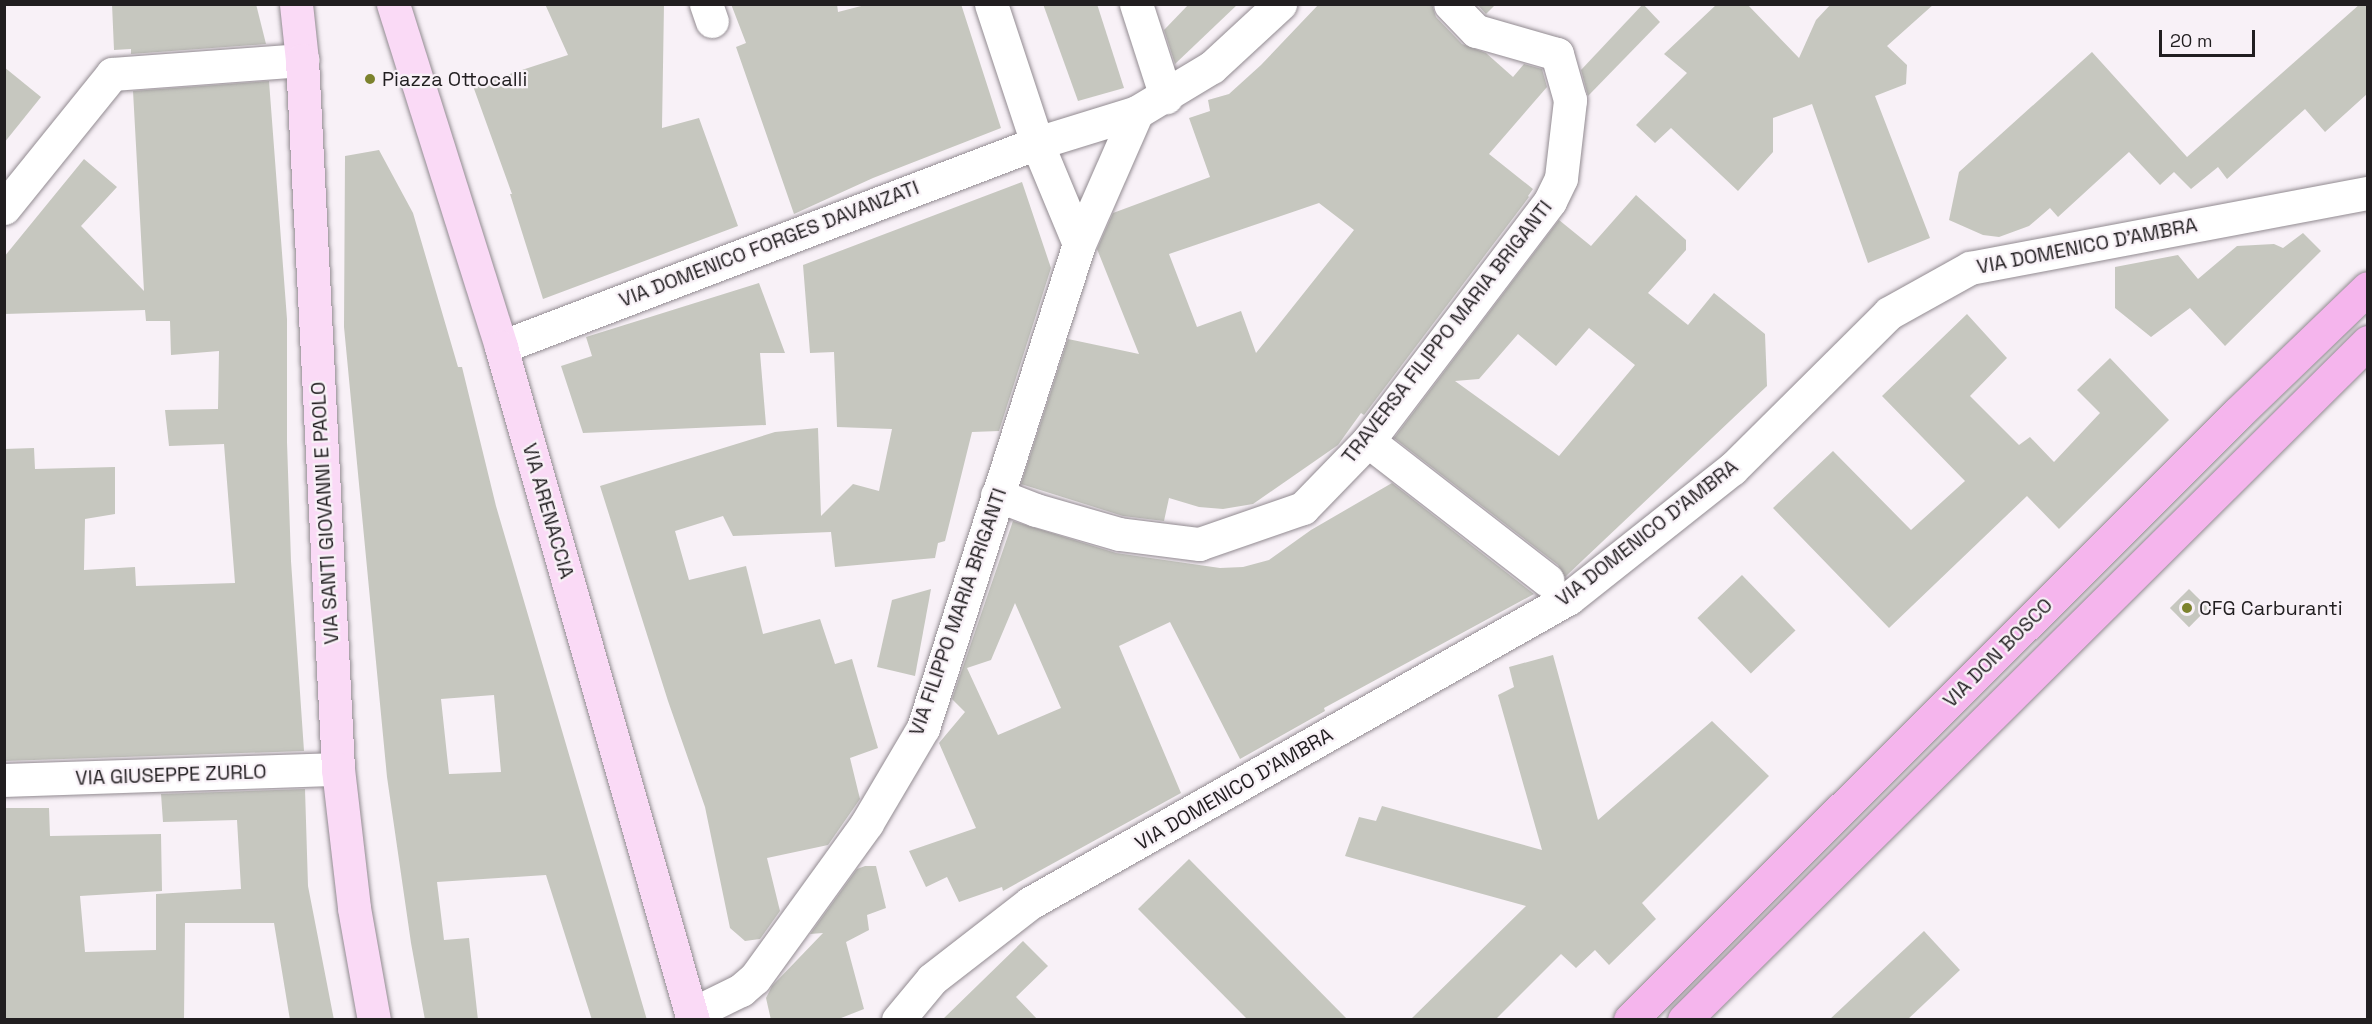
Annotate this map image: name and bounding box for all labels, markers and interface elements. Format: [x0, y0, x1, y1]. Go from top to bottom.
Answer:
scale bar [2162, 18, 2258, 56]
text: 20 m [2170, 29, 2213, 52]
place label: Piazza Ottocalli [382, 67, 527, 91]
marker: Piazza Ottocalli [363, 72, 377, 86]
street label: VIA DOMENICO FORGES DAVANZATI [616, 176, 922, 312]
street label: TRAVERSA FILIPPO MARIA BRIGANTI [1337, 195, 1557, 469]
street label: VIA DOMENICO D'AMBRA [1975, 213, 2199, 279]
street label: VIA SANTI GIOVANNI E PAOLO [306, 381, 344, 645]
street label: VIA ARENACCIA [517, 440, 579, 582]
street label: VIA DOMENICO D'AMBRA [1551, 454, 1743, 612]
street label: VIA FILIPPO MARIA BRIGANTI [904, 485, 1012, 739]
street label: VIA DON BOSCO [1938, 593, 2058, 713]
place label: CFG Carburanti [2199, 596, 2343, 620]
marker: CFG Carburanti [2180, 601, 2194, 615]
street label: VIA DOMENICO D'AMBRA [1131, 723, 1337, 855]
street label: VIA GIUSEPPE ZURLO [75, 760, 267, 790]

